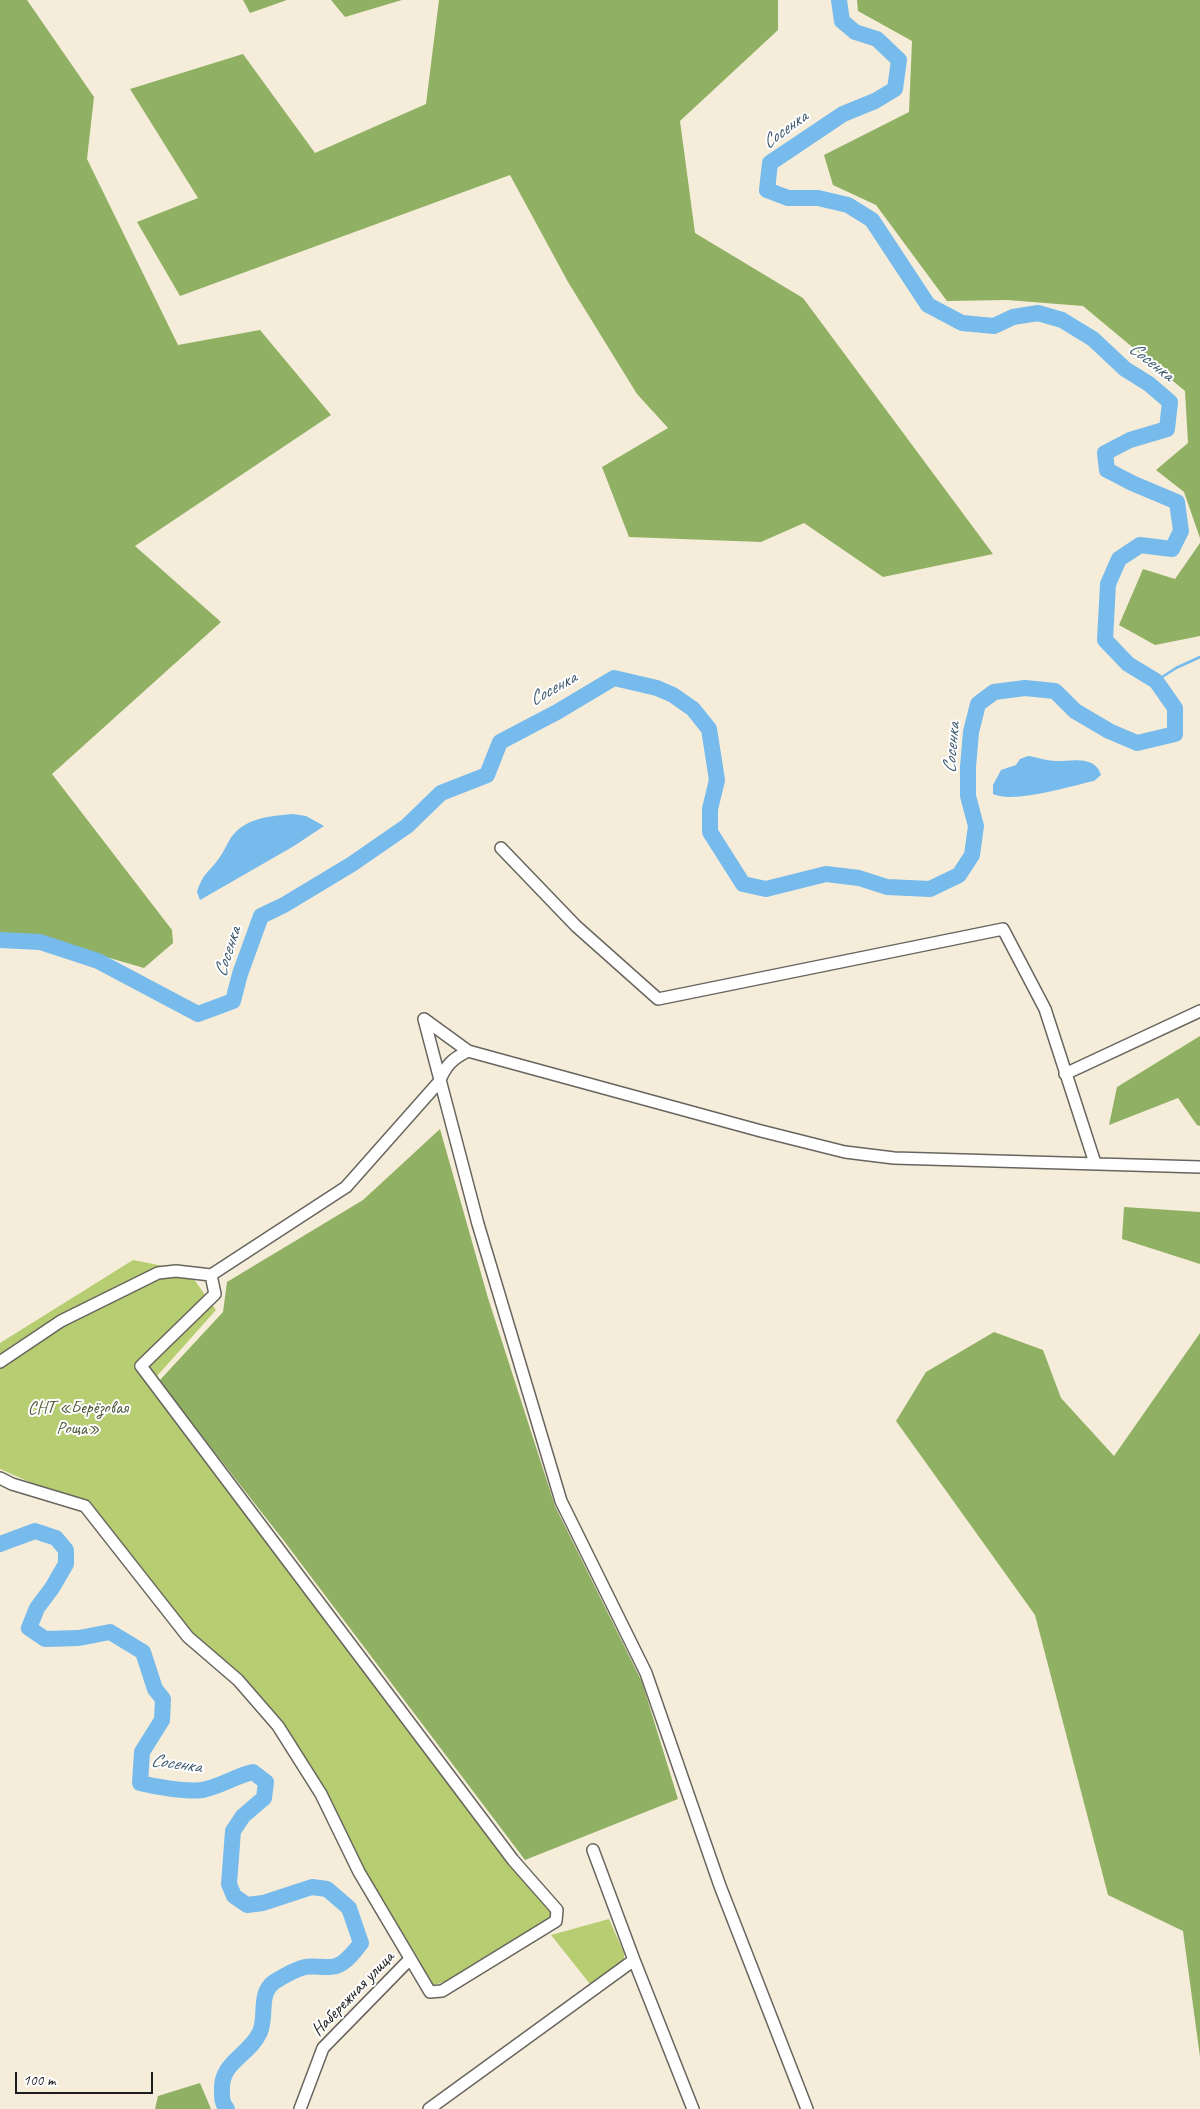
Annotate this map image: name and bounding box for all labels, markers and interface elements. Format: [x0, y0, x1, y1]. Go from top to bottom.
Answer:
water label: Сосенка [758, 106, 812, 154]
water label: Сосенка [1124, 337, 1178, 387]
water label: Сосенка [525, 667, 581, 711]
water label: Сосенка [938, 722, 966, 774]
water label: Сосенка [209, 924, 247, 980]
park label: СНТ «Берёзовая Роща» [28, 1397, 128, 1440]
water label: Сосенка [149, 1749, 203, 1779]
street label: Набережная улица [307, 1947, 399, 2041]
scale bar [18, 2062, 155, 2094]
text: 100 m [23, 2071, 55, 2090]

